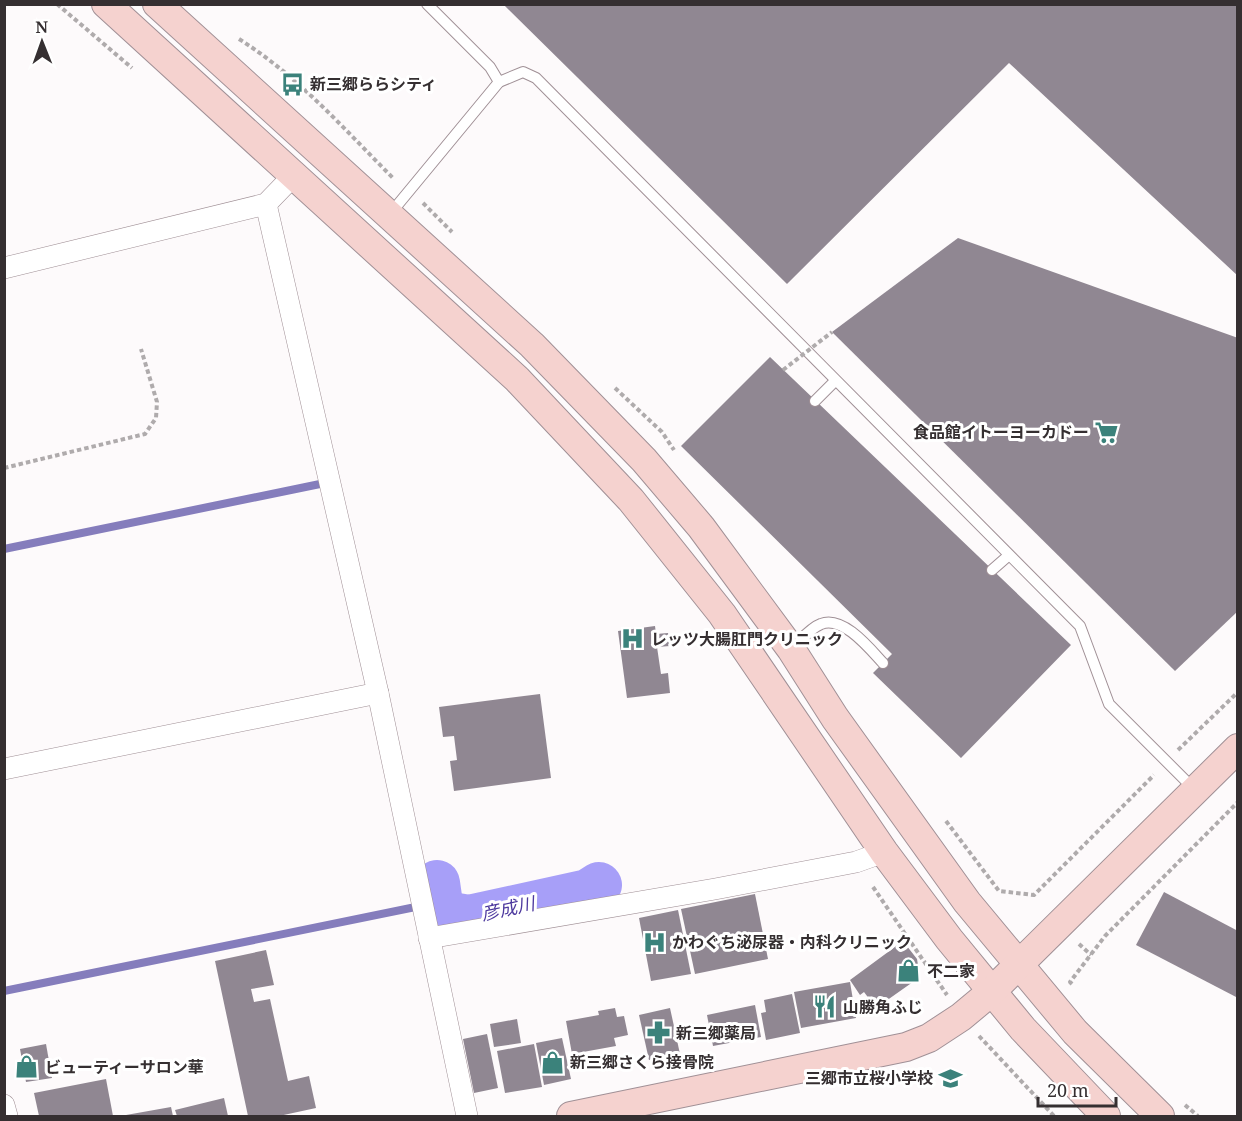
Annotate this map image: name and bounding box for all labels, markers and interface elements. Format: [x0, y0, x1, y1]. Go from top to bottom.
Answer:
north arrow [12, 12, 72, 72]
text: N [35, 16, 49, 38]
bus stop icon: 新三郷ららシティ [279, 71, 305, 97]
place label: 新三郷ららシティ [310, 73, 437, 95]
supermarket icon: 食品館イトーヨーカドー [1094, 419, 1120, 445]
place label: 食品館イトーヨーカドー [913, 421, 1089, 443]
hospital icon: レッツ大腸肛門クリニック [620, 626, 646, 652]
place label: レッツ大腸肛門クリニック [651, 628, 843, 650]
water label: 彦成川 [479, 890, 539, 925]
hospital icon: かわぐち泌尿器・内科クリニック [641, 929, 667, 955]
place label: かわぐち泌尿器・内科クリニック [672, 931, 912, 953]
shop icon: 不二家 [896, 958, 922, 984]
place label: 不二家 [927, 960, 975, 982]
restaurant icon: 山勝角ふじ [812, 994, 838, 1020]
place label: 山勝角ふじ [843, 996, 923, 1018]
pharmacy icon: 新三郷薬局 [645, 1020, 671, 1046]
place label: 新三郷薬局 [676, 1022, 756, 1044]
shop icon: 新三郷さくら接骨院 [539, 1049, 565, 1075]
place label: 新三郷さくら接骨院 [570, 1051, 714, 1073]
shop icon: ビューティーサロン華 [14, 1054, 40, 1080]
place label: ビューティーサロン華 [45, 1056, 204, 1078]
school or university icon: 三郷市立桜小学校 [938, 1065, 964, 1091]
place label: 三郷市立桜小学校 [805, 1067, 933, 1089]
scale bar [1038, 1070, 1116, 1108]
text: 20 m [1047, 1078, 1089, 1102]

